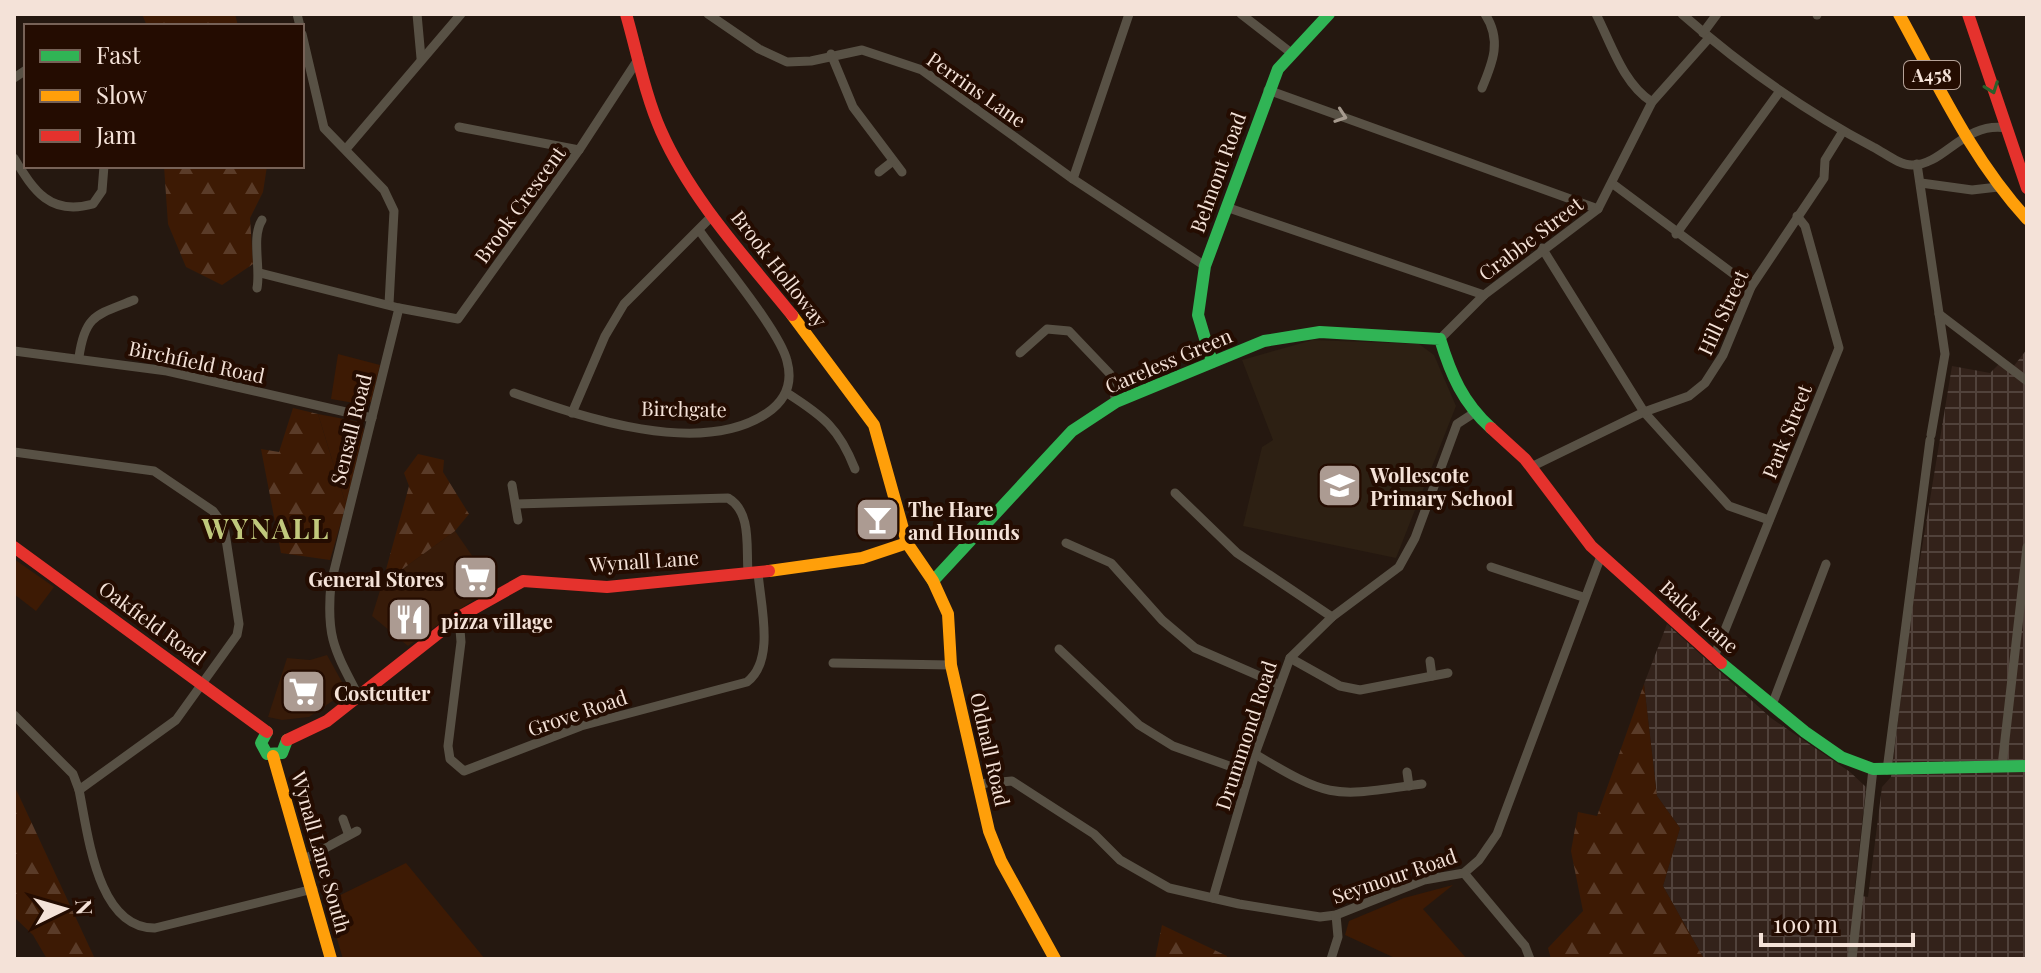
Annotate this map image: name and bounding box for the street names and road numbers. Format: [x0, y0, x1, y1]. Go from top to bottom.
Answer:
street label: Perrins Lane [922, 45, 1032, 133]
road number: A458 [1904, 61, 1960, 89]
street label: Belmont Road [1183, 108, 1251, 236]
street label: Brook Crescent [467, 139, 571, 268]
street label: Crabbe Street [1472, 189, 1588, 286]
street label: Brook Holloway [726, 204, 834, 332]
street label: Hill Street [1691, 264, 1754, 359]
street label: Careless Green [1100, 321, 1236, 399]
street label: Birchfield Road [127, 333, 268, 389]
street label: Sensall Road [323, 370, 377, 487]
street label: Park Street [1755, 379, 1817, 482]
street label: Birchgate [641, 394, 727, 422]
street label: Wynall Lane [587, 543, 700, 577]
street label: Balds Lane [1655, 573, 1745, 659]
street label: Oakfield Road [94, 574, 212, 670]
street label: Drummond Road [1208, 657, 1282, 813]
street label: Grove Road [524, 682, 631, 742]
street label: Oldnall Road [965, 690, 1017, 809]
street label: Wynall Lane South [286, 767, 358, 936]
street label: Seymour Road [1328, 841, 1460, 909]

